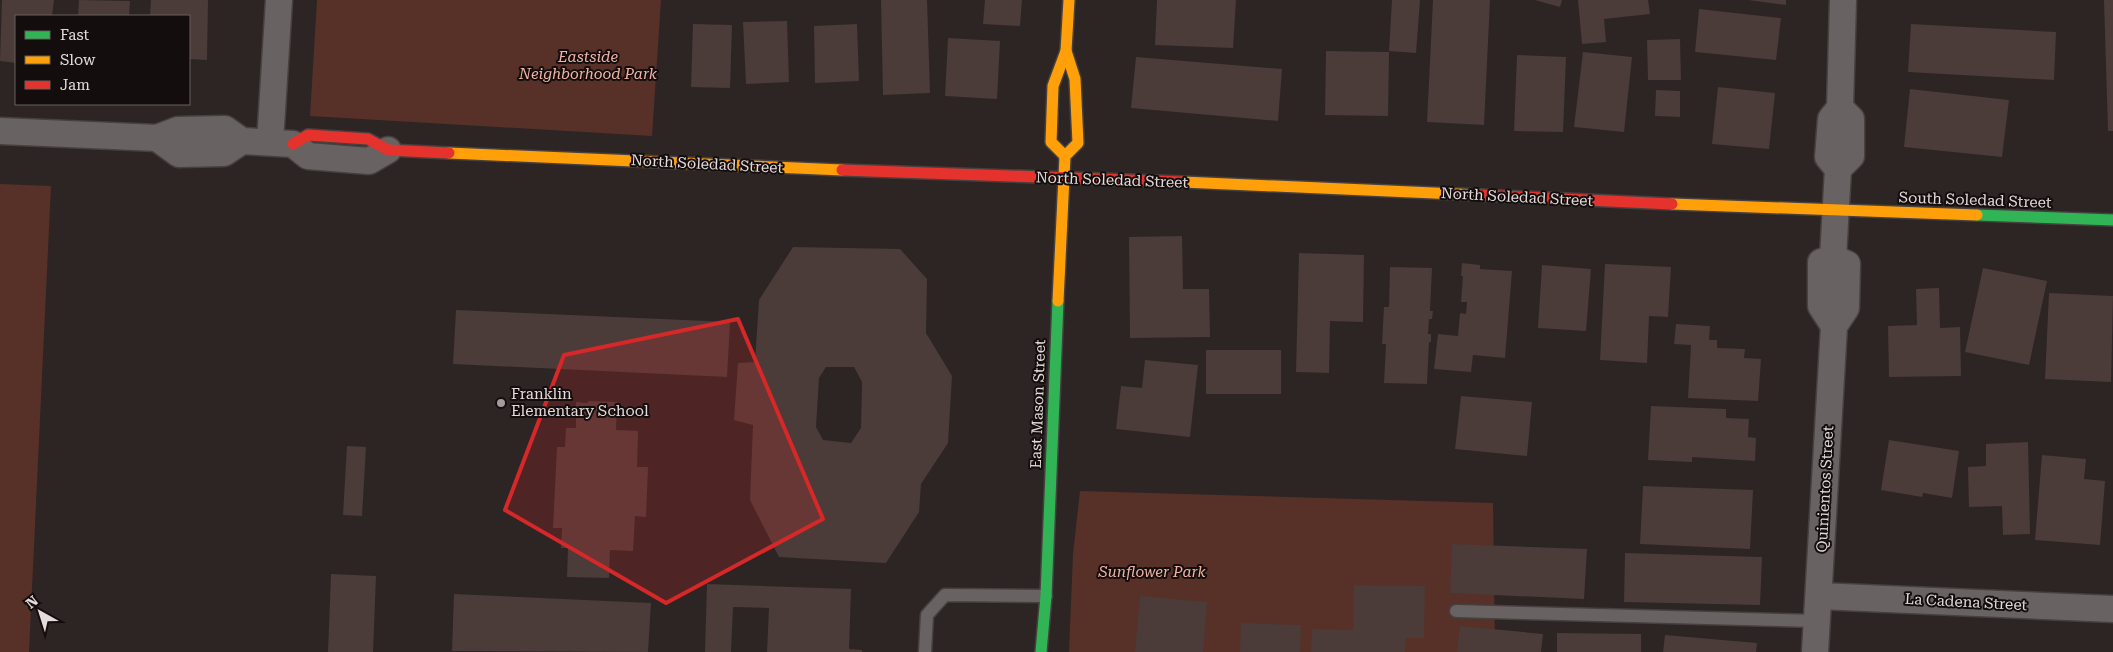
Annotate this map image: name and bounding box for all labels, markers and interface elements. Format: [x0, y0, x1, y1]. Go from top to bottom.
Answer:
legend [15, 15, 190, 105]
text: Fast [60, 26, 90, 44]
park label: Eastside Neighborhood Park [518, 48, 658, 83]
text: Slow [60, 51, 96, 69]
text: Jam [60, 76, 90, 94]
street label: North Soledad Street [630, 151, 784, 177]
street label: North Soledad Street [1036, 168, 1189, 192]
street label: North Soledad Street [1440, 184, 1594, 210]
street label: South Soledad Street [1898, 188, 2052, 212]
street label: East Mason Street [1027, 339, 1049, 469]
place label: Franklin Elementary School [511, 385, 649, 420]
marker: Franklin Elementary School [495, 397, 507, 409]
street label: Quinientos Street [1813, 425, 1837, 553]
park label: Sunflower Park [1097, 563, 1206, 581]
north arrow [15, 587, 65, 637]
street label: La Cadena Street [1904, 590, 2028, 614]
text: N [23, 592, 41, 612]

